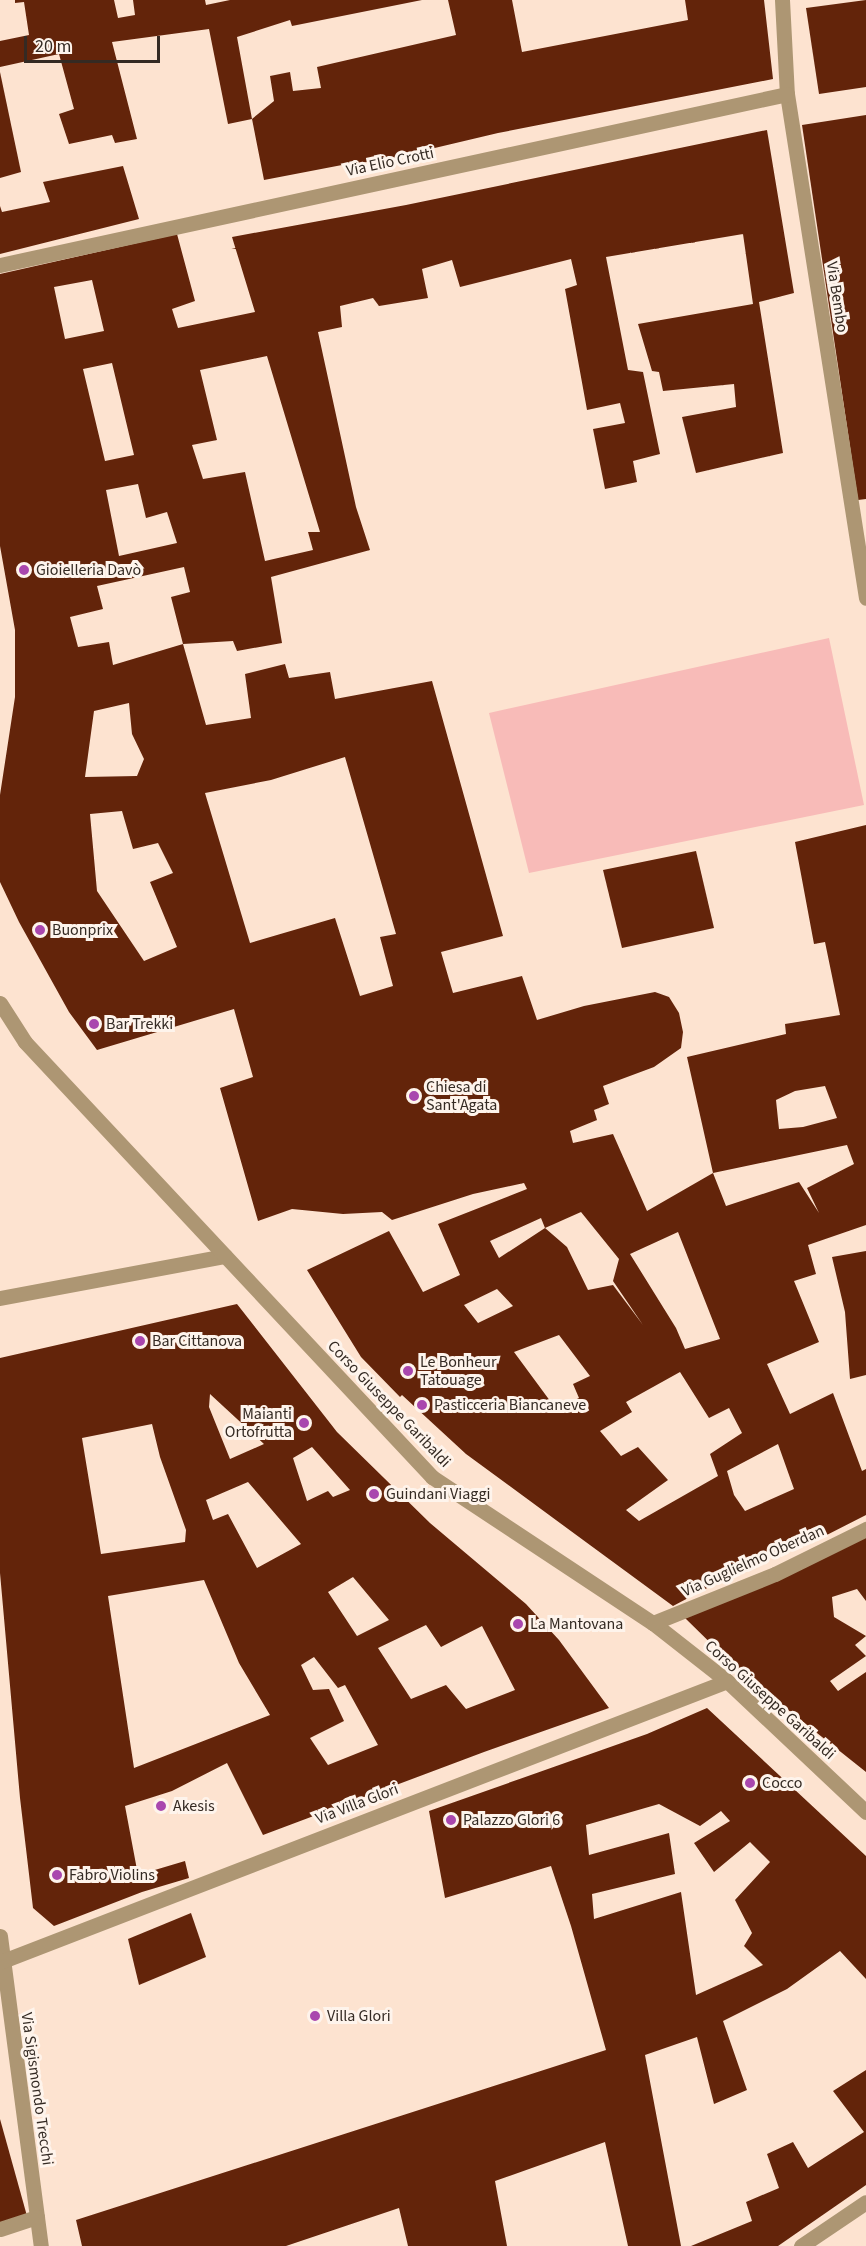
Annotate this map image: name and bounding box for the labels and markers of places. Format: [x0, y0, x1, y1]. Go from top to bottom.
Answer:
place label: Gioielleria Davò [36, 560, 141, 580]
marker: Gioielleria Davò [17, 563, 31, 577]
place label: Buonprix [52, 920, 113, 940]
marker: Buonprix [33, 923, 47, 937]
place label: Bar Trekki [106, 1014, 173, 1034]
marker: Bar Trekki [87, 1017, 101, 1031]
place label: Chiesa di Sant'Agata [426, 1077, 497, 1115]
marker: Chiesa di Sant'Agata [407, 1089, 421, 1103]
place label: Bar Cittanova [152, 1331, 242, 1351]
marker: Bar Cittanova [133, 1334, 147, 1348]
place label: Le Bonheur Tatouage [420, 1352, 496, 1390]
marker: Le Bonheur Tatouage [401, 1364, 415, 1378]
place label: Pasticceria Biancaneve [434, 1395, 586, 1415]
marker: Pasticceria Biancaneve [415, 1398, 429, 1412]
place label: Maianti Ortofrutta [225, 1404, 292, 1442]
marker: Maianti Ortofrutta [297, 1416, 311, 1430]
place label: Guindani Viaggi [386, 1484, 490, 1504]
marker: Guindani Viaggi [367, 1487, 381, 1501]
place label: La Mantovana [530, 1614, 623, 1634]
marker: La Mantovana [511, 1617, 525, 1631]
place label: Cocco [762, 1773, 802, 1793]
marker: Cocco [743, 1776, 757, 1790]
place label: Akesis [173, 1796, 215, 1816]
marker: Akesis [154, 1799, 168, 1813]
place label: Palazzo Glori 6 [463, 1810, 560, 1830]
marker: Palazzo Glori 6 [444, 1813, 458, 1827]
place label: Fabro Violins [69, 1865, 155, 1885]
marker: Fabro Violins [50, 1868, 64, 1882]
place label: Villa Glori [327, 2006, 391, 2026]
marker: Villa Glori [308, 2009, 322, 2023]

